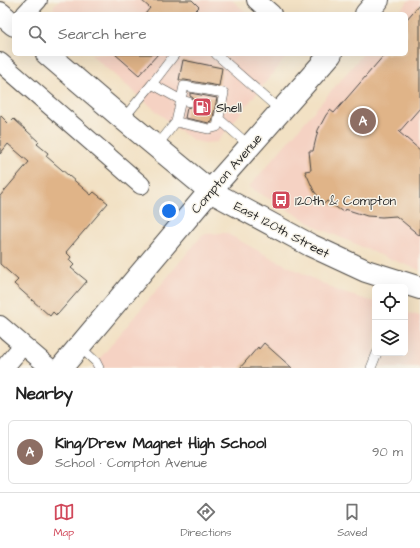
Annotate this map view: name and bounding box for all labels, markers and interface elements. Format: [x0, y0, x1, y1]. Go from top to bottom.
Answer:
search box [12, 12, 408, 56]
icon: search [26, 23, 48, 45]
text: Search here [58, 24, 147, 45]
fuel station icon: Shell [191, 96, 213, 118]
place label: Shell [216, 99, 242, 117]
pin: A [350, 106, 376, 136]
street label: Compton Avenue [187, 130, 266, 217]
bus stop icon: 120th & Compton [270, 189, 292, 211]
place label: 120th & Compton [295, 192, 397, 210]
street label: East 120th Street [231, 197, 333, 263]
your location [159, 201, 179, 221]
map controls [372, 284, 408, 356]
button: locate [372, 284, 408, 320]
button: layers [372, 320, 408, 356]
text: Nearby [16, 382, 73, 406]
text: King/Drew Magnet High School [55, 433, 266, 454]
text: A [26, 443, 34, 461]
text: 90 m [372, 443, 403, 461]
text: School · Compton Avenue [55, 454, 207, 472]
tab: Map [53, 501, 75, 540]
tab: Directions [180, 501, 232, 540]
tab: Saved [337, 501, 367, 540]

